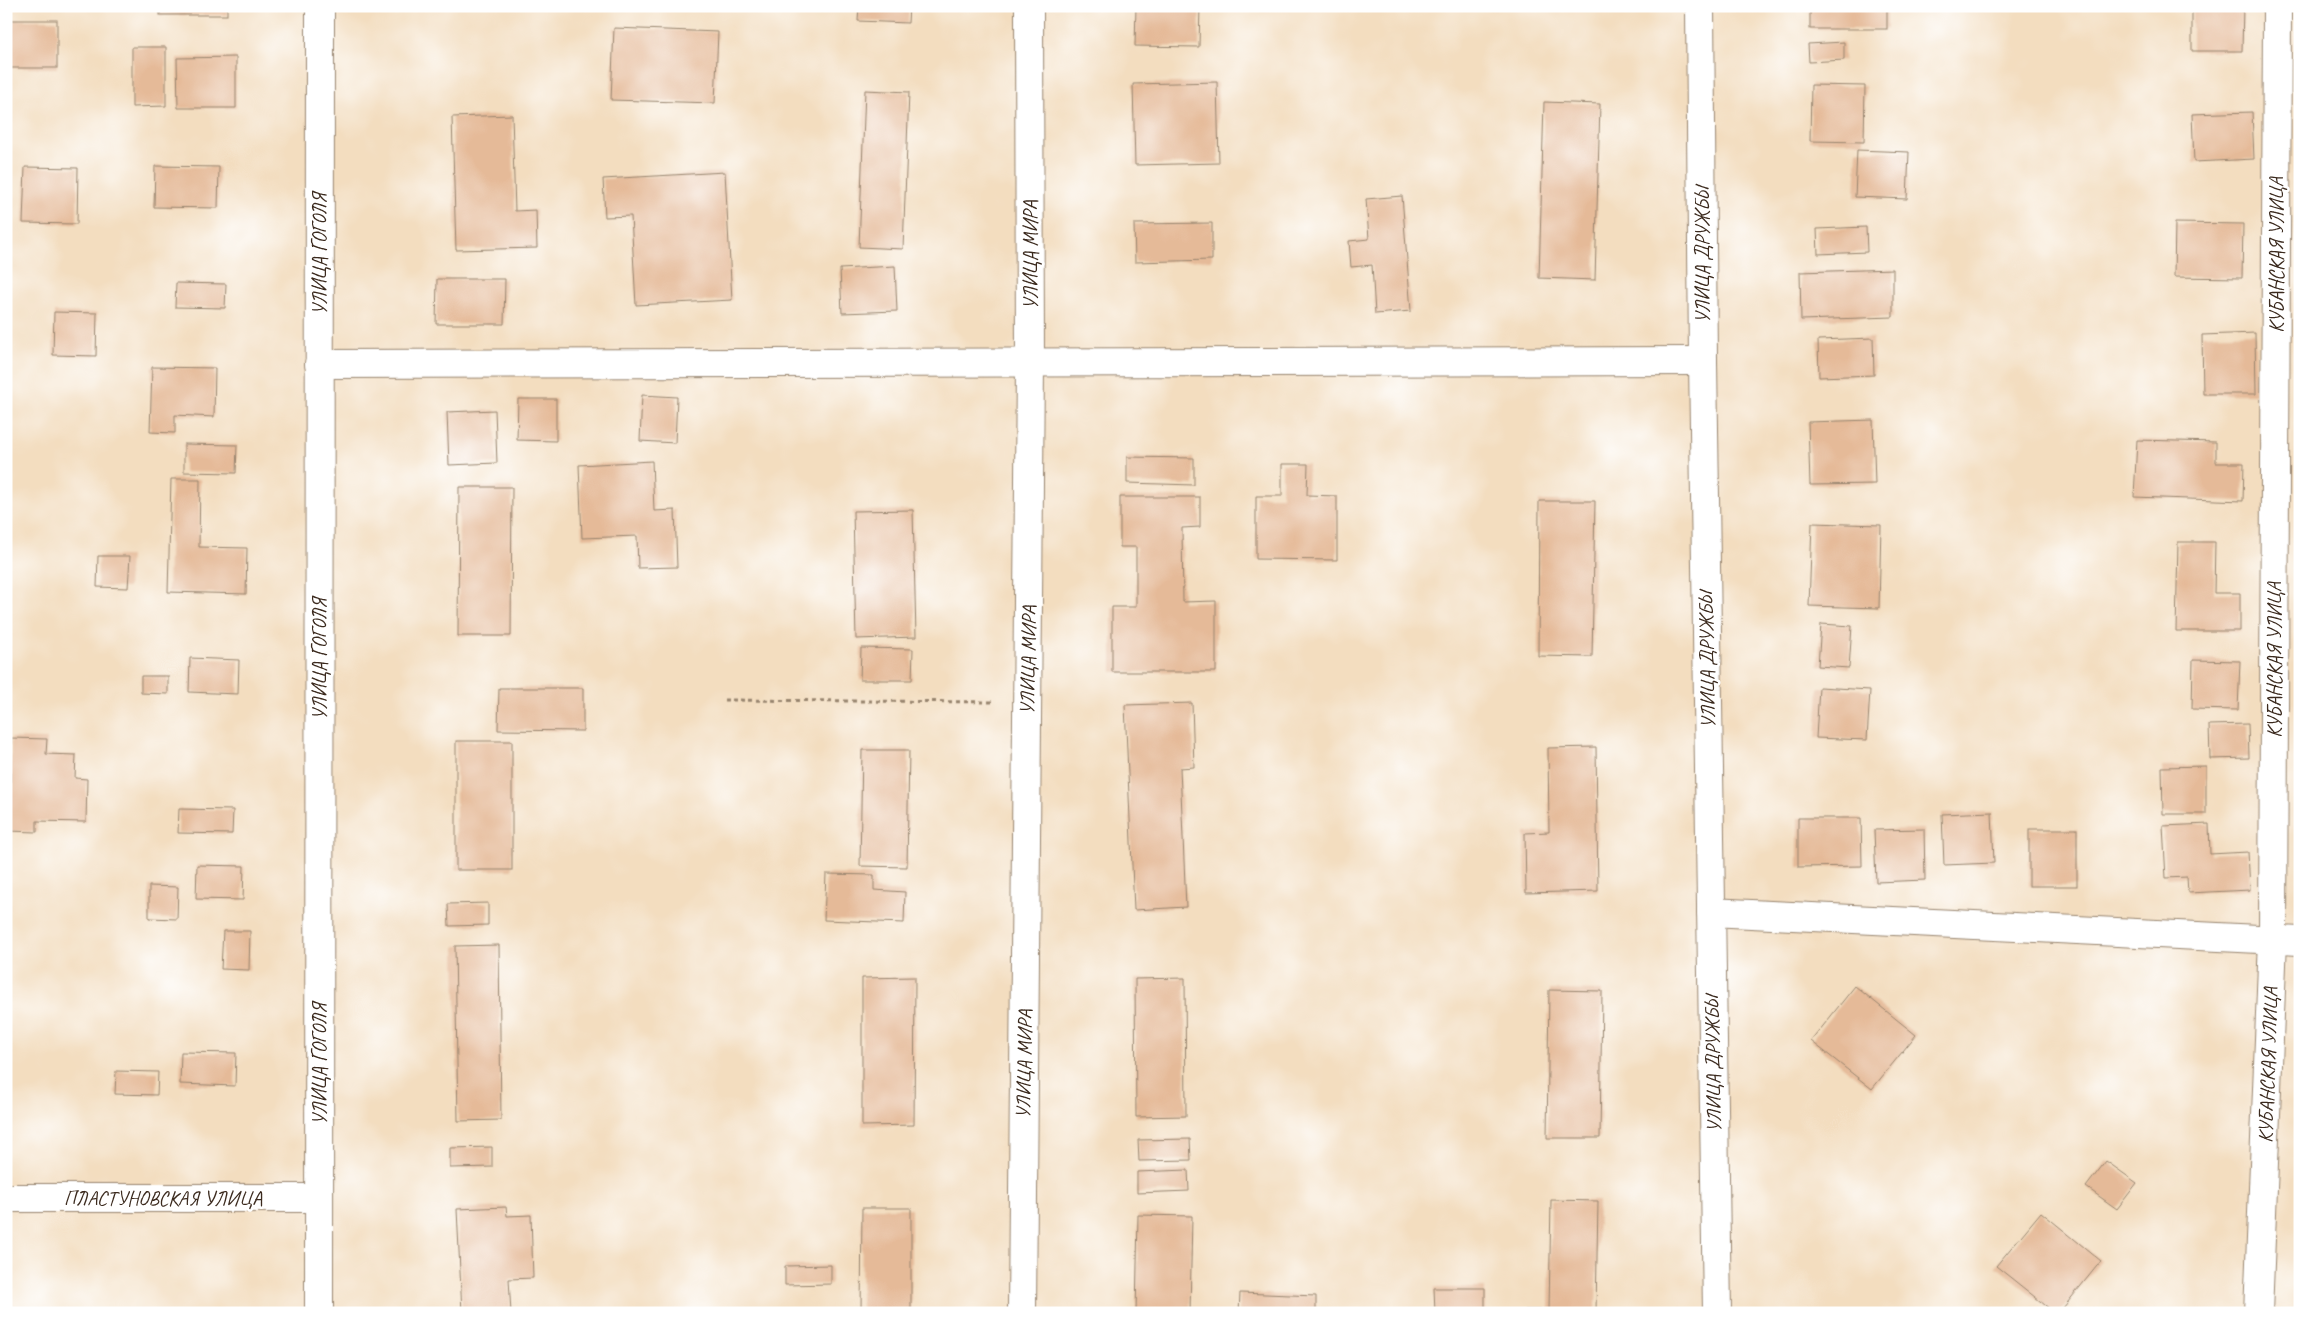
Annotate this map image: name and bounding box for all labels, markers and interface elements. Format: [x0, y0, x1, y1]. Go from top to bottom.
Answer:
street label: КУБАНСКАЯ УЛИЦА [2264, 176, 2289, 333]
street label: УЛИЦА ДРУЖБЫ [1690, 183, 1715, 323]
street label: УЛИЦА ГОГОЛЯ [307, 190, 332, 315]
street label: УЛИЦА МИРА [1018, 200, 1043, 310]
street label: КУБАНСКАЯ УЛИЦА [2262, 581, 2287, 738]
street label: УЛИЦА ДРУЖБЫ [1693, 588, 1721, 729]
street label: УЛИЦА ГОГОЛЯ [307, 595, 332, 720]
street label: УЛИЦА МИРА [1015, 604, 1041, 715]
street label: КУБАНСКАЯ УЛИЦА [2253, 986, 2283, 1143]
street label: УЛИЦА ДРУЖБЫ [1699, 992, 1727, 1133]
street label: УЛИЦА ГОГОЛЯ [307, 1000, 332, 1125]
street label: УЛИЦА МИРА [1011, 1008, 1037, 1119]
street label: ПЛАСТУНОВСКАЯ УЛИЦА [64, 1186, 263, 1211]

